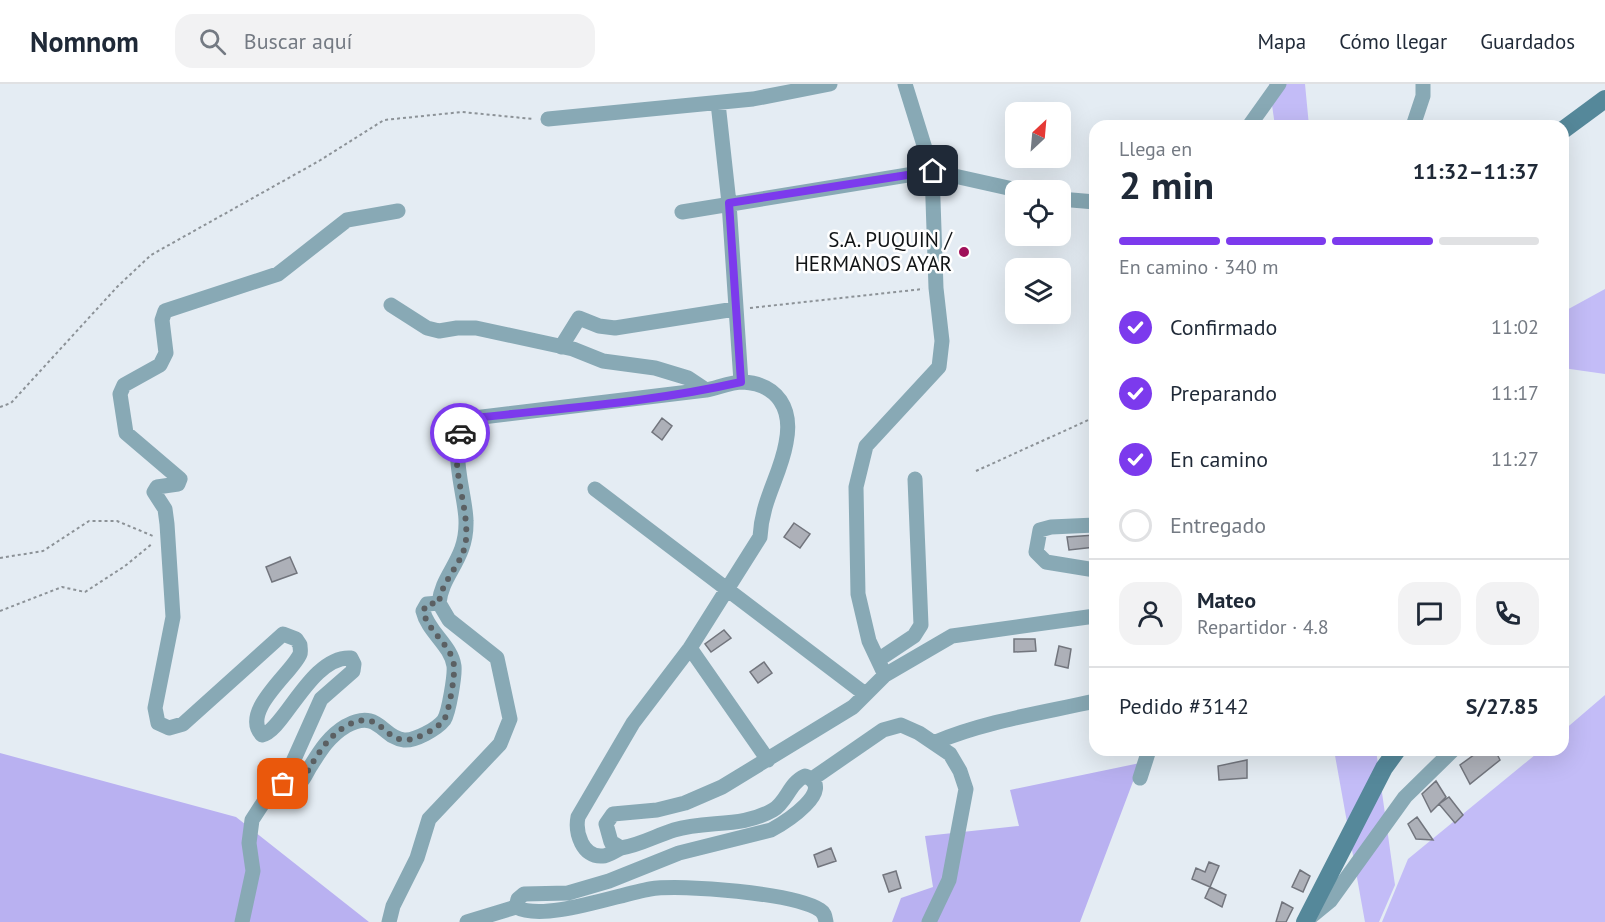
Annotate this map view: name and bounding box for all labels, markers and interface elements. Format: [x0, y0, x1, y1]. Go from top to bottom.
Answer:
search box [175, 14, 595, 68]
text: Nomnom [30, 23, 139, 60]
icon: search [196, 25, 229, 58]
text: Buscar aquí [244, 27, 352, 55]
text: Mapa [1257, 28, 1306, 55]
text: Cómo llegar [1339, 28, 1447, 55]
text: Guardados [1480, 28, 1575, 55]
north arrow [1005, 102, 1071, 168]
map controls [1005, 102, 1071, 324]
text: Llega en [1119, 136, 1192, 162]
pin [907, 145, 958, 196]
icon: home [916, 154, 949, 187]
text: 11:32–11:37 [1413, 157, 1539, 185]
text: 2 min [1119, 159, 1214, 210]
button: locate [1005, 180, 1071, 246]
place label: S.A. PUQUIN / HERMANOS AYAR [795, 226, 954, 277]
marker: S.A. PUQUIN / HERMANOS AYAR [957, 245, 971, 259]
text: En camino · 340 m [1119, 254, 1279, 280]
button: layers [1005, 258, 1071, 324]
icon: check [1119, 311, 1152, 344]
text: Confirmado [1170, 313, 1277, 341]
text: 11:02 [1491, 314, 1539, 340]
icon: check [1119, 377, 1152, 410]
text: Preparando [1170, 379, 1277, 407]
text: 11:17 [1491, 380, 1539, 406]
courier [430, 403, 490, 463]
icon: car [444, 417, 477, 450]
icon: check [1119, 443, 1152, 476]
text: En camino [1170, 445, 1268, 473]
text: 11:27 [1491, 446, 1539, 472]
text: Entregado [1170, 511, 1266, 539]
button: person [1119, 582, 1182, 645]
button: chat [1398, 582, 1461, 645]
button: phone [1476, 582, 1539, 645]
text: Mateo [1197, 586, 1256, 614]
text: Repartidor · 4.8 [1197, 614, 1329, 640]
text: Pedido #3142 [1119, 692, 1249, 720]
text: S/27.85 [1466, 692, 1539, 720]
pin [257, 758, 308, 809]
icon: bag [266, 767, 299, 800]

